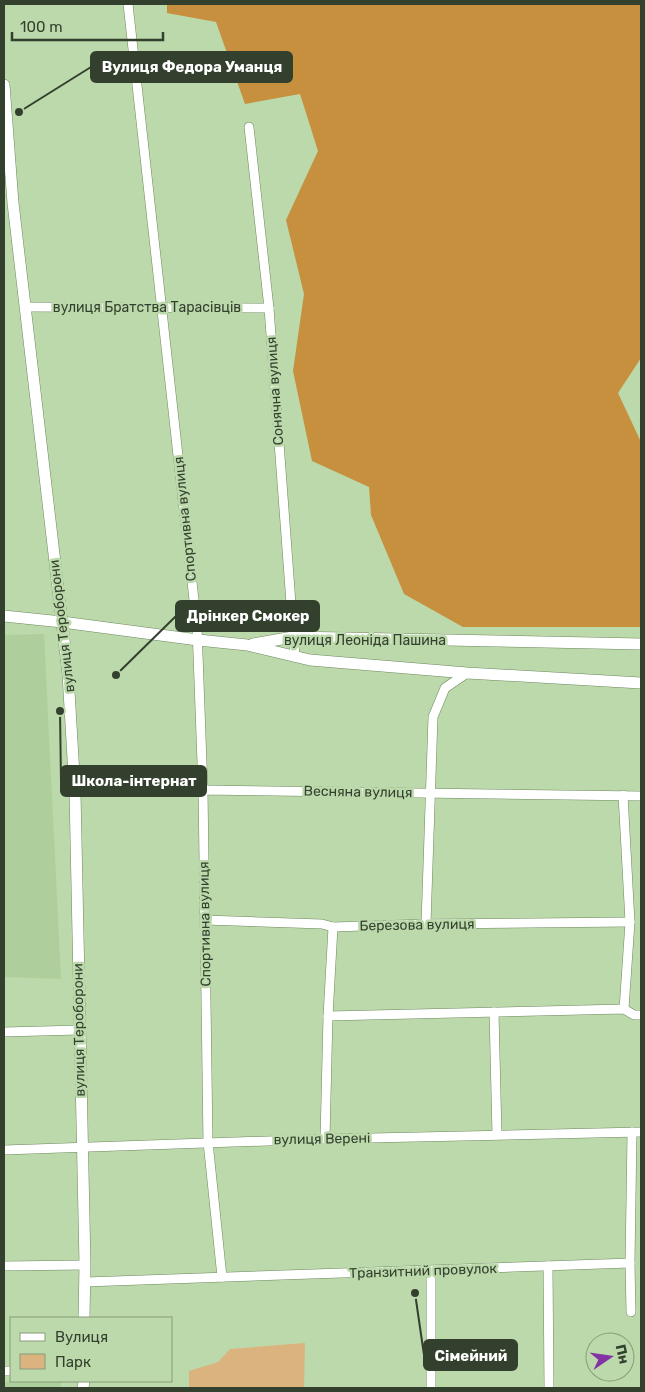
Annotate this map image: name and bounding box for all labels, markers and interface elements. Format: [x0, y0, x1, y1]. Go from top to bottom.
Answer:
scale bar [12, 10, 164, 42]
text: 100 m [20, 18, 62, 36]
callout: Вулиця Федора Уманця [91, 52, 292, 82]
text: Вулиця Федора Уманця [102, 58, 282, 76]
street label: вулиця Братства Тарасівців [53, 299, 241, 316]
street label: Сонячна вулиця [263, 336, 287, 446]
street label: Спортивна вулиця [170, 456, 200, 582]
street label: вулиця Тероборони [45, 559, 79, 693]
callout: Дрінкер Смокер [176, 601, 319, 631]
text: Дрінкер Смокер [186, 607, 310, 625]
street label: вулиця Леоніда Пашина [284, 632, 446, 649]
callout: Школа-інтернат [61, 766, 206, 796]
text: Школа-інтернат [71, 772, 197, 790]
street label: Весняна вулиця [303, 783, 413, 801]
street label: Спортивна вулиця [195, 861, 215, 987]
street label: Березова вулиця [359, 915, 475, 935]
street label: вулиця Тероборони [69, 963, 89, 1097]
street label: вулиця Верені [273, 1130, 371, 1148]
street label: Транзитний провулок [349, 1260, 498, 1282]
legend [10, 1317, 172, 1382]
text: Вулиця [55, 1328, 108, 1346]
north arrow [585, 1332, 635, 1382]
callout: Сімейний [424, 1340, 517, 1370]
text: Пн [612, 1343, 633, 1366]
text: Сімейний [435, 1347, 507, 1365]
text: Парк [55, 1353, 91, 1371]

